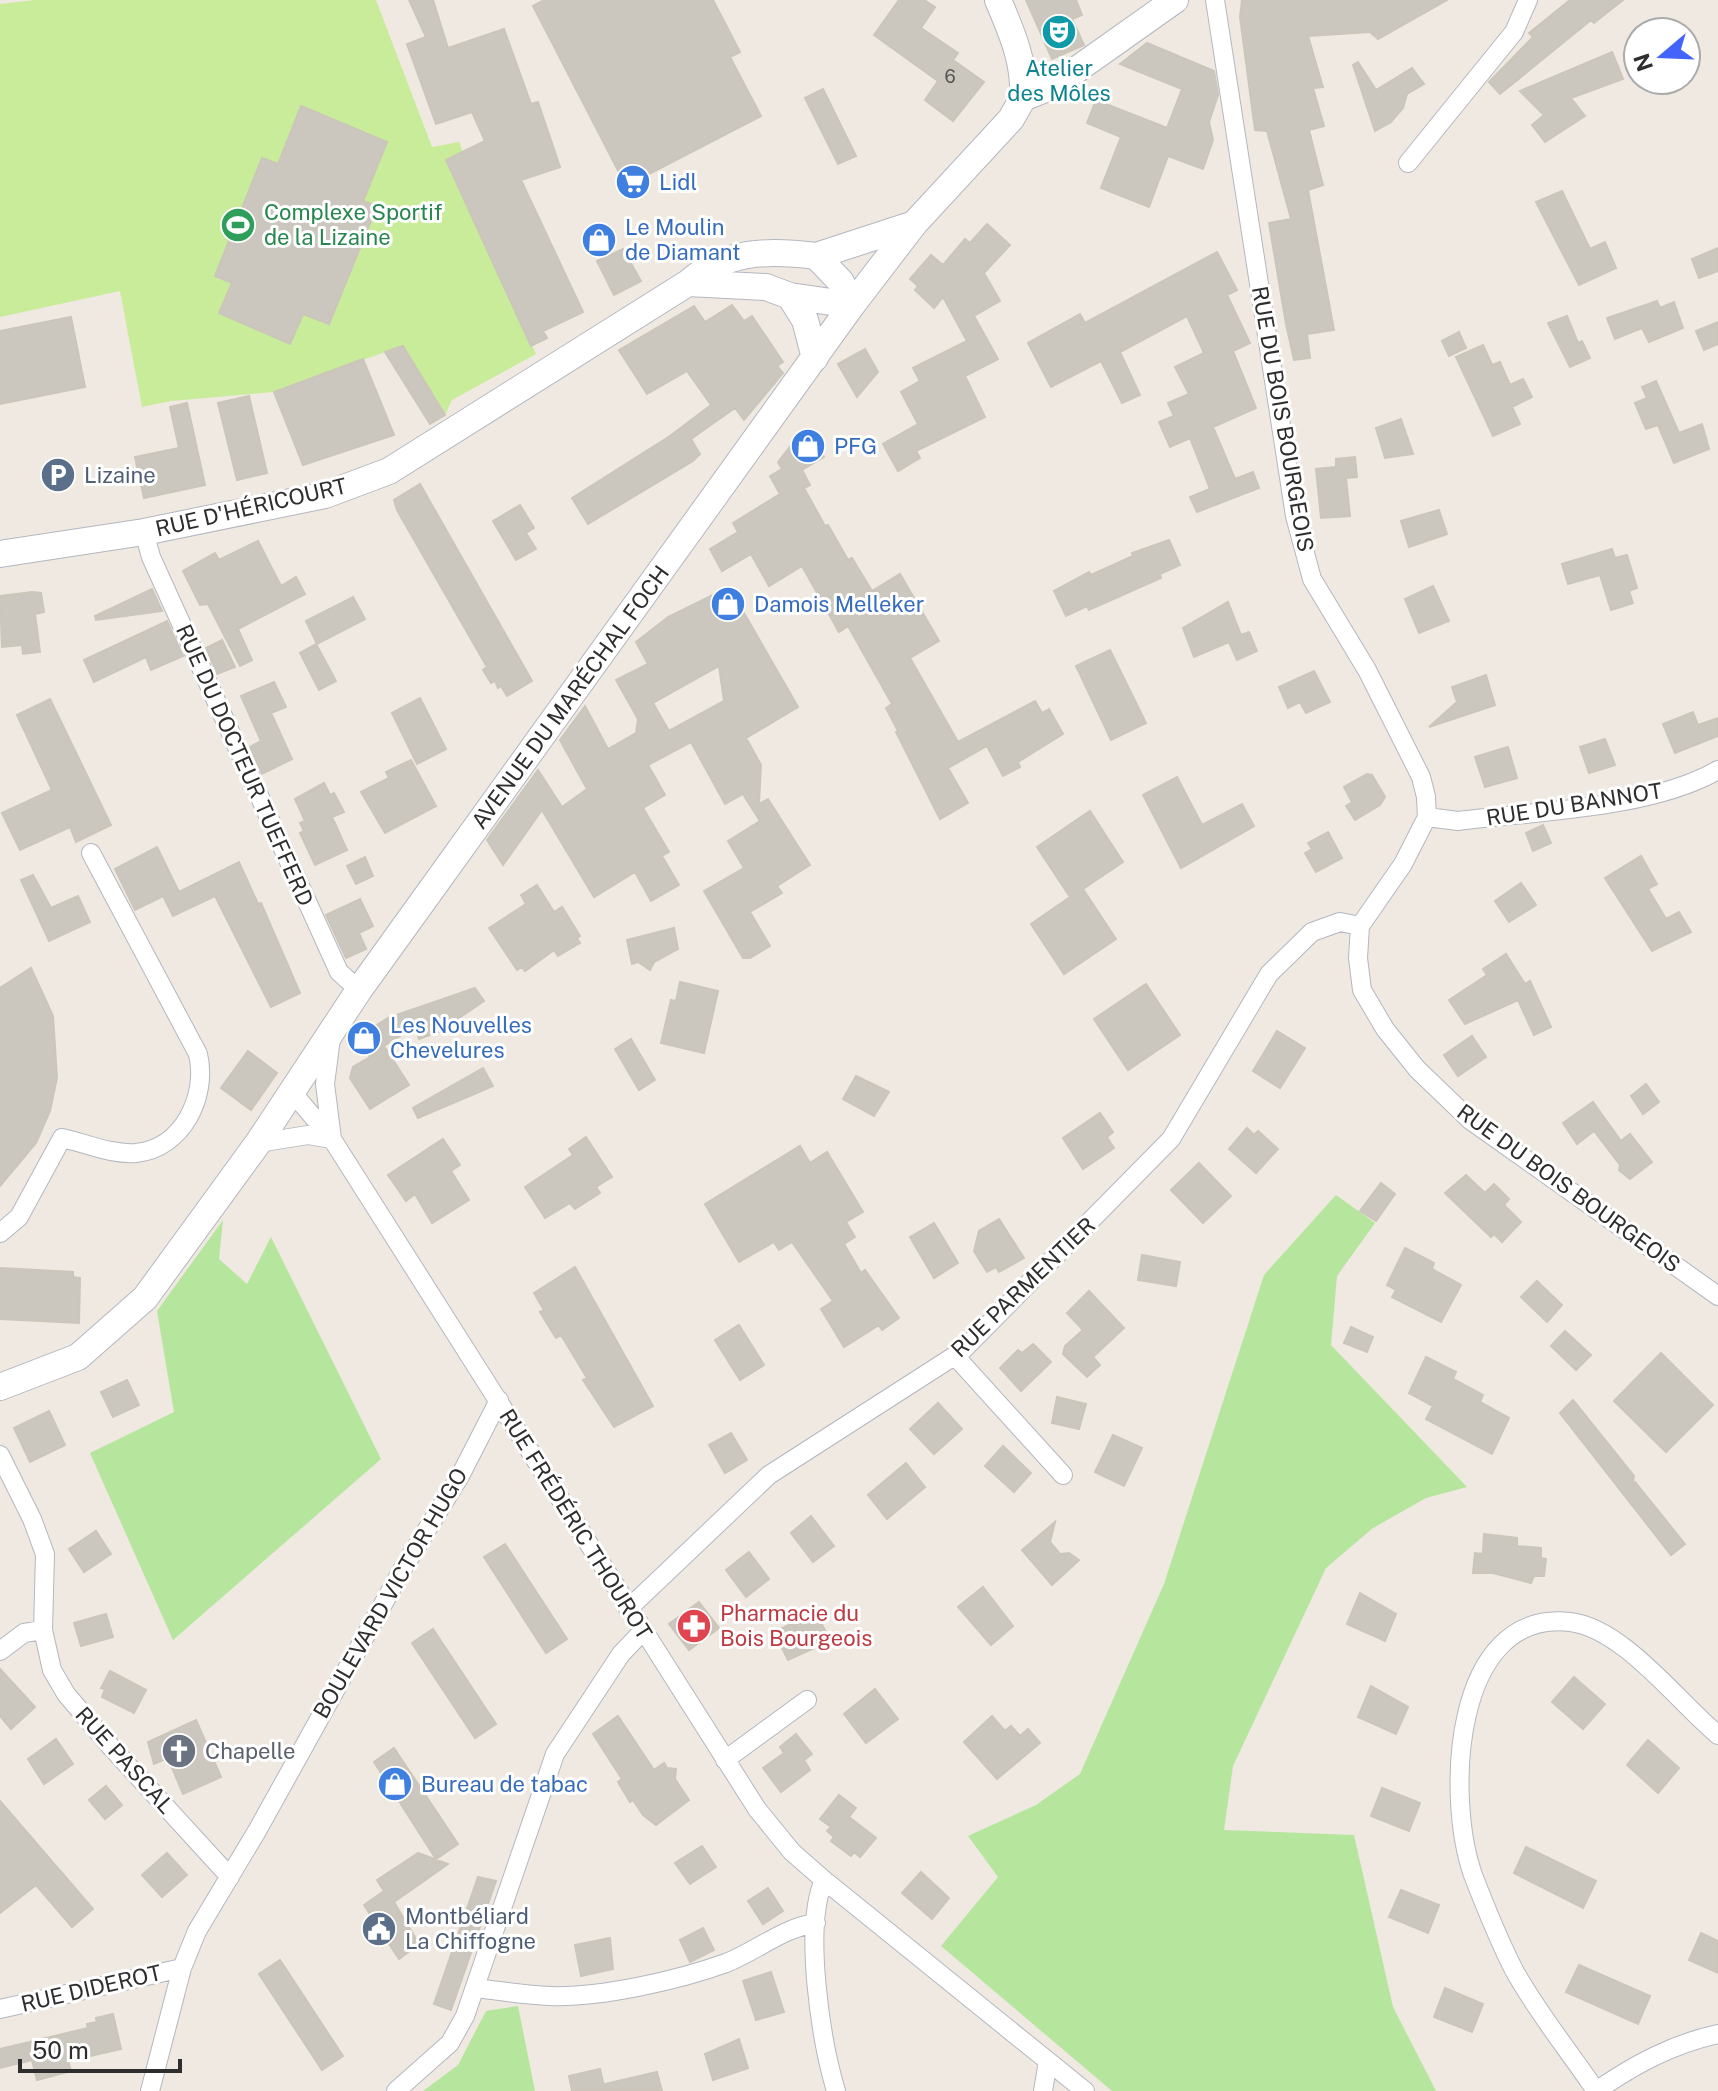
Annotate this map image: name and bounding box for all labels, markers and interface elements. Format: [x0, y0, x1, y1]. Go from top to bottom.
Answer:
theatre icon: Atelier des Môles [1040, 13, 1078, 51]
north arrow [1622, 16, 1702, 96]
text: N [1628, 50, 1658, 75]
place label: Atelier des Môles [1007, 55, 1111, 106]
house number: 6 [944, 66, 956, 87]
supermarket icon: Lidl [614, 163, 652, 201]
place label: Lidl [659, 169, 697, 195]
place label: Complexe Sportif de la Lizaine [264, 199, 443, 250]
sports icon: Complexe Sportif de la Lizaine [219, 206, 257, 244]
place label: Le Moulin de Diamant [625, 214, 741, 265]
shop icon: Le Moulin de Diamant [580, 221, 618, 259]
street label: RUE DU BOIS BOURGEOIS [1247, 284, 1319, 554]
shop icon: PFG [789, 427, 827, 465]
place label: PFG [834, 433, 877, 459]
parking icon: Lizaine [39, 456, 77, 494]
place label: Lizaine [84, 462, 156, 488]
street label: RUE D'HÉRICOURT [153, 472, 349, 542]
street label: AVENUE DU MARÉCHAL FOCH [466, 560, 674, 834]
shop icon: Damois Melleker [709, 585, 747, 623]
place label: Damois Melleker [754, 591, 924, 617]
street label: RUE DU DOCTEUR TUEFFERD [171, 620, 319, 910]
street label: RUE DU BANNOT [1484, 777, 1664, 831]
place label: Les Nouvelles Chevelures [390, 1012, 532, 1063]
shop icon: Les Nouvelles Chevelures [345, 1019, 383, 1057]
street label: RUE DU BOIS BOURGEOIS [1452, 1098, 1686, 1278]
street label: RUE PARMENTIER [946, 1212, 1100, 1362]
street label: RUE FRÉDÉRIC THOUROT [494, 1404, 658, 1644]
street label: BOULEVARD VICTOR HUGO [308, 1463, 472, 1723]
place label: Pharmacie du Bois Bourgeois [720, 1600, 872, 1651]
pharmacy icon: Pharmacie du Bois Bourgeois [675, 1607, 713, 1645]
street label: RUE PASCAL [70, 1701, 180, 1819]
church icon: Chapelle [160, 1732, 198, 1770]
place label: Chapelle [205, 1738, 295, 1764]
shop icon: Bureau de tabac [376, 1765, 414, 1803]
place label: Bureau de tabac [421, 1771, 588, 1797]
place label: Montbéliard La Chiffogne [405, 1903, 536, 1954]
public building icon: Montbéliard La Chiffogne [360, 1910, 398, 1948]
street label: RUE DIDEROT [18, 1959, 164, 2017]
scale bar [20, 2023, 180, 2073]
text: 50 m [32, 2036, 89, 2064]

